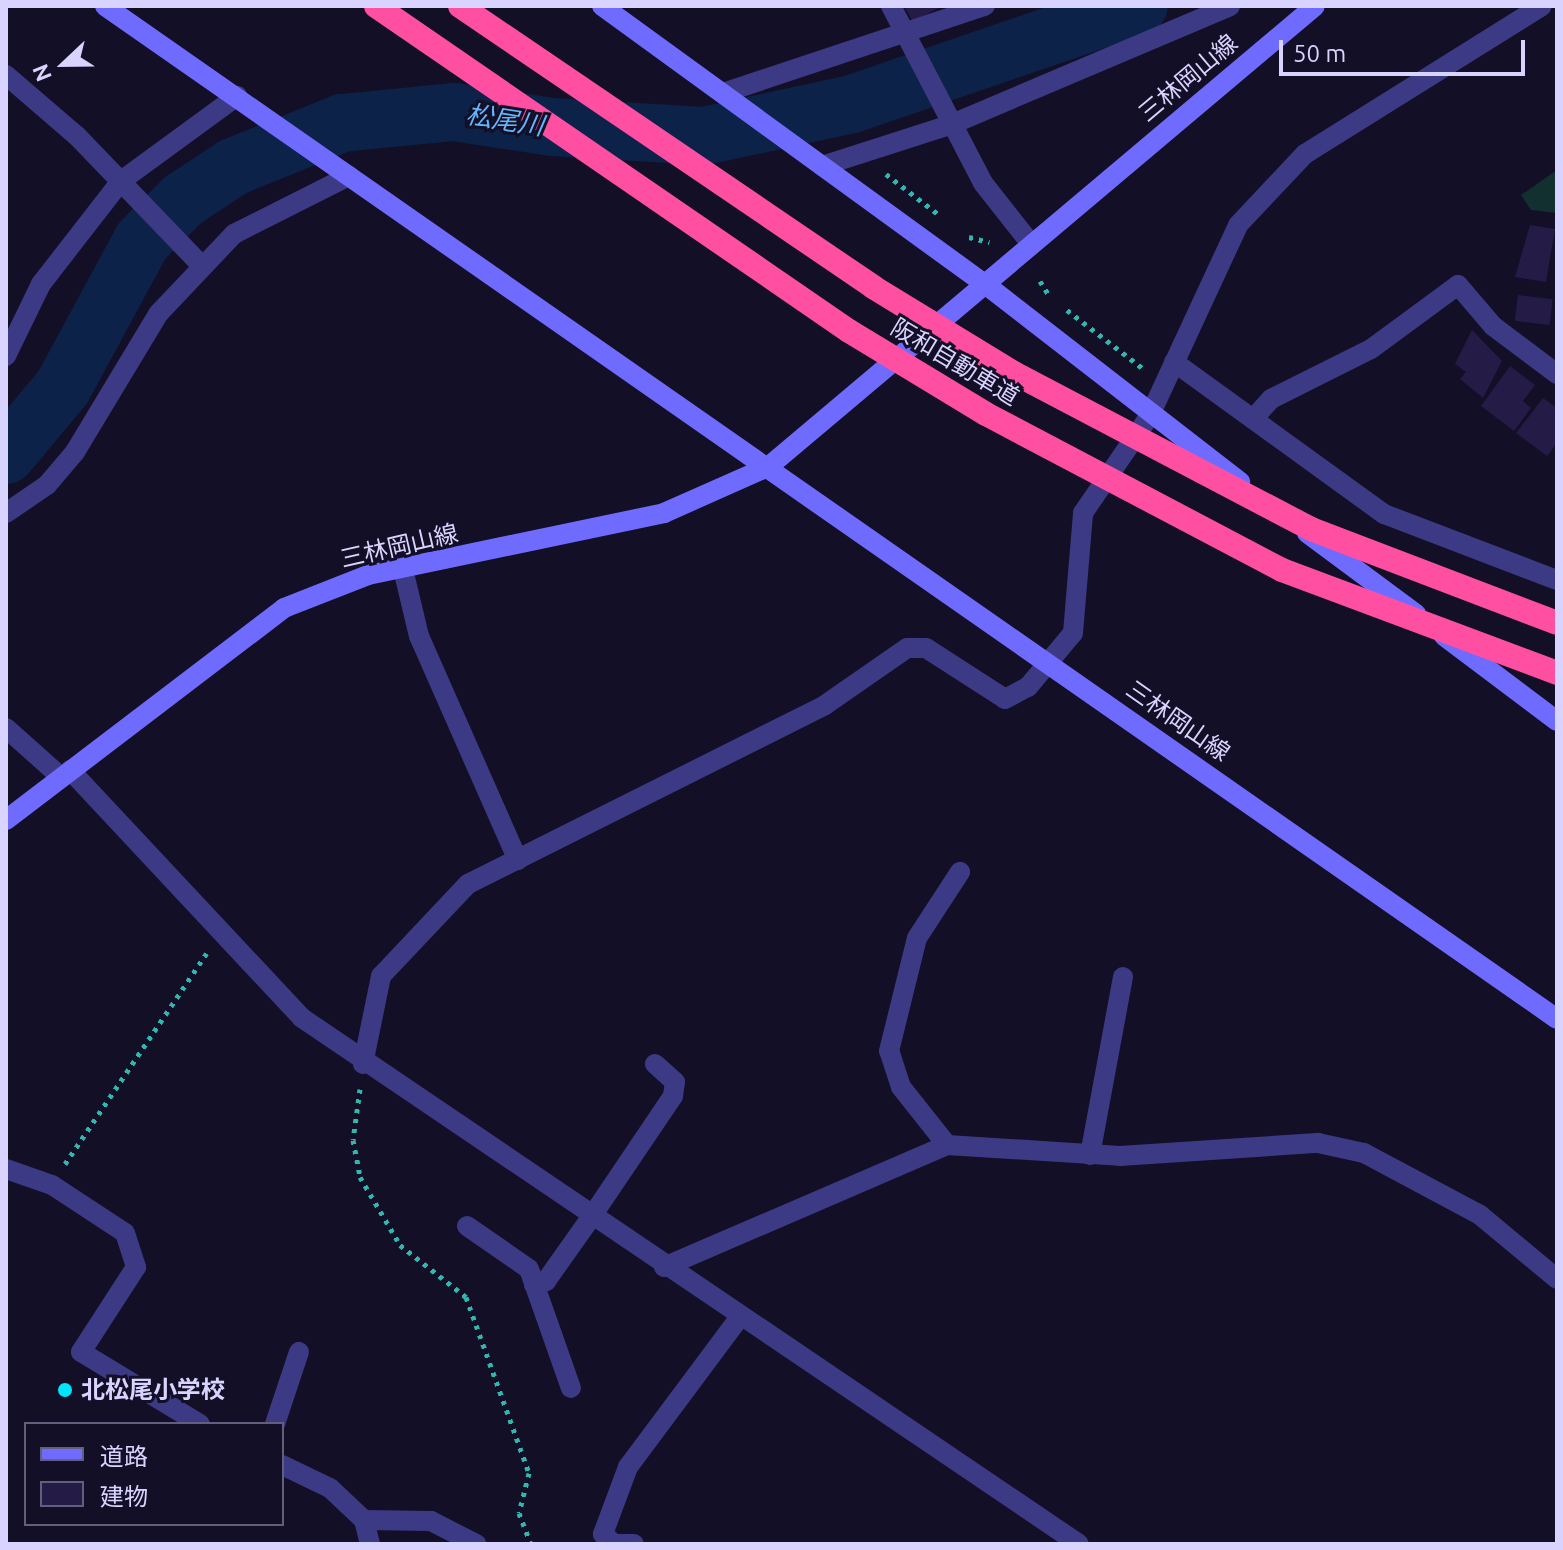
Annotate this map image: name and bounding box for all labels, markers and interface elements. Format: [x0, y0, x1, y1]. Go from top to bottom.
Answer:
north arrow [24, 24, 104, 104]
scale bar [1283, 24, 1529, 74]
street label: 三林岡山線 [1133, 28, 1243, 128]
text: 50 m [1293, 40, 1346, 67]
text: N [27, 61, 56, 85]
water label: 松尾川 [464, 98, 546, 142]
street label: 阪和自動車道 [886, 313, 1024, 411]
street label: 三林岡山線 [337, 518, 461, 574]
street label: 三林岡山線 [1121, 675, 1235, 767]
place label: 北松尾小学校 [81, 1376, 225, 1404]
marker: 北松尾小学校 [56, 1381, 74, 1399]
legend [24, 1422, 284, 1526]
text: 道路 [100, 1443, 148, 1470]
text: 建物 [100, 1483, 148, 1510]

